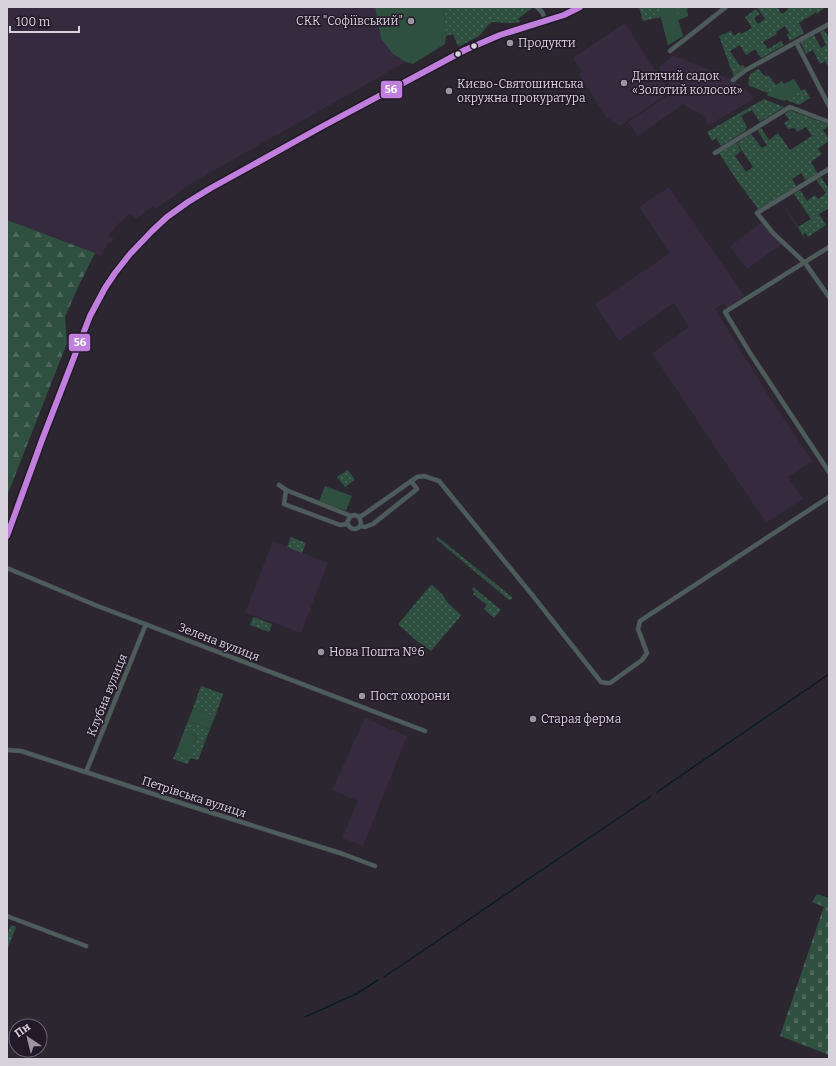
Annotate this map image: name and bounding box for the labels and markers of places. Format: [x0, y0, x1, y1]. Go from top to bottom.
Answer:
place label: СКК "Софіївський" [296, 14, 403, 28]
marker: СКК "Софіївський" [406, 16, 416, 26]
place label: Продукти [518, 36, 576, 50]
marker: Продукти [505, 38, 515, 48]
unlabelled marker [469, 41, 479, 51]
unlabelled marker [453, 49, 463, 59]
place label: Дитячий садок «Золотий колосок» [632, 69, 743, 97]
place label: Києво-Святошинська окружна прокуратура [457, 77, 586, 105]
marker: Дитячий садок «Золотий колосок» [619, 78, 629, 88]
marker: Києво-Святошинська окружна прокуратура [444, 86, 454, 96]
place label: Нова Пошта №6 [329, 645, 425, 659]
marker: Нова Пошта №6 [316, 647, 326, 657]
place label: Пост охорони [370, 689, 450, 703]
marker: Пост охорони [357, 691, 367, 701]
place label: Старая ферма [541, 712, 622, 726]
marker: Старая ферма [528, 714, 538, 724]

